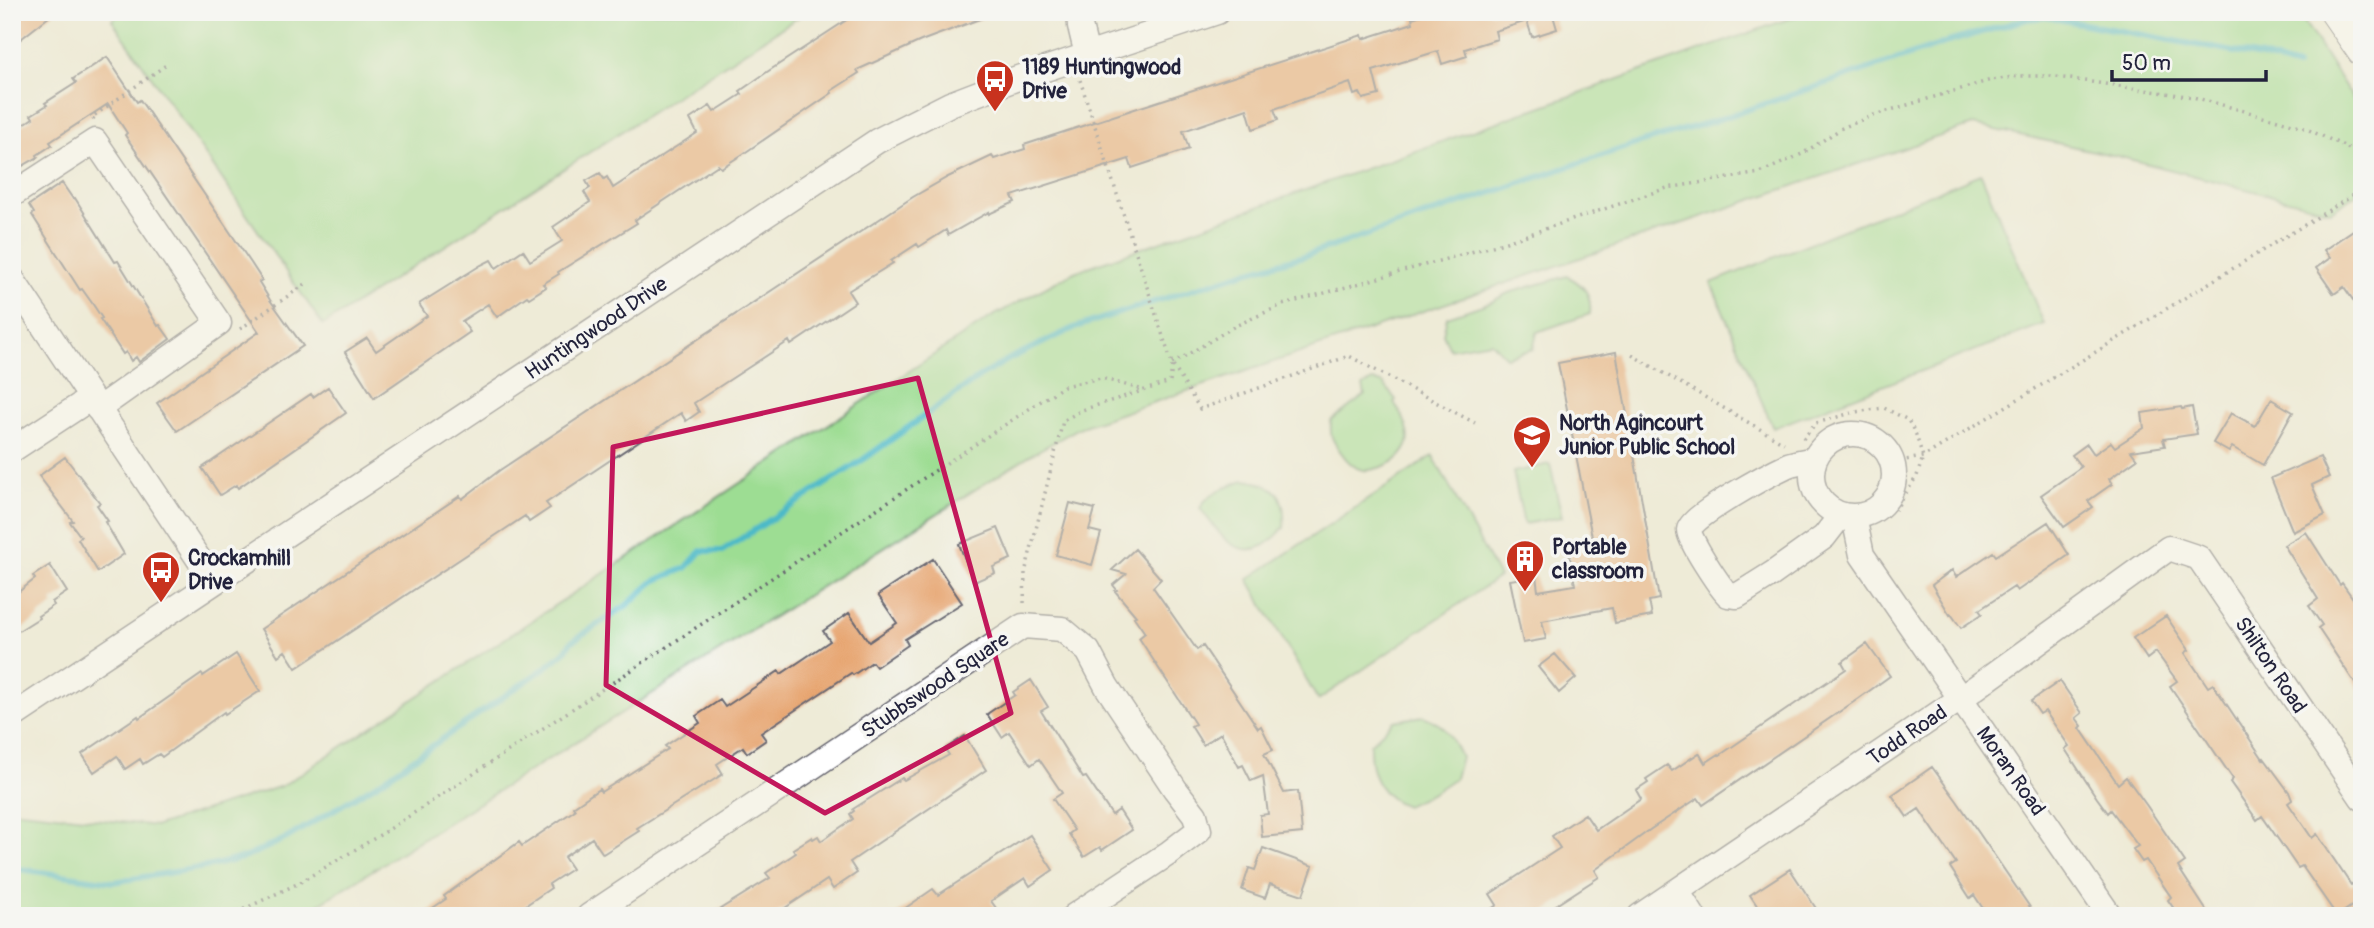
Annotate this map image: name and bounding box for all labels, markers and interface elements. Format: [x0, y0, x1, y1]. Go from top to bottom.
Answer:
scale bar [2112, 38, 2266, 82]
text: 50 m [2122, 50, 2171, 77]
place label: 1189 Huntingwood Drive [1022, 54, 1181, 105]
bus stop icon: 1189 Huntingwood Drive [974, 58, 1016, 113]
street label: Huntingwood Drive [520, 270, 673, 386]
place label: North Agincourt Junior Public School [1559, 410, 1735, 461]
school or university icon: North Agincourt Junior Public School [1511, 414, 1553, 469]
place label: Portable classroom [1551, 534, 1644, 585]
building icon: Portable classroom [1504, 538, 1546, 593]
place label: Crockamhill Drive [188, 545, 291, 596]
bus stop icon: Crockamhill Drive [140, 549, 182, 604]
street label: Shilton Road [2228, 612, 2313, 719]
street label: Stubbswood Square [856, 626, 1015, 745]
street label: Todd Road [1862, 699, 1952, 772]
street label: Moran Road [1970, 721, 2051, 821]

